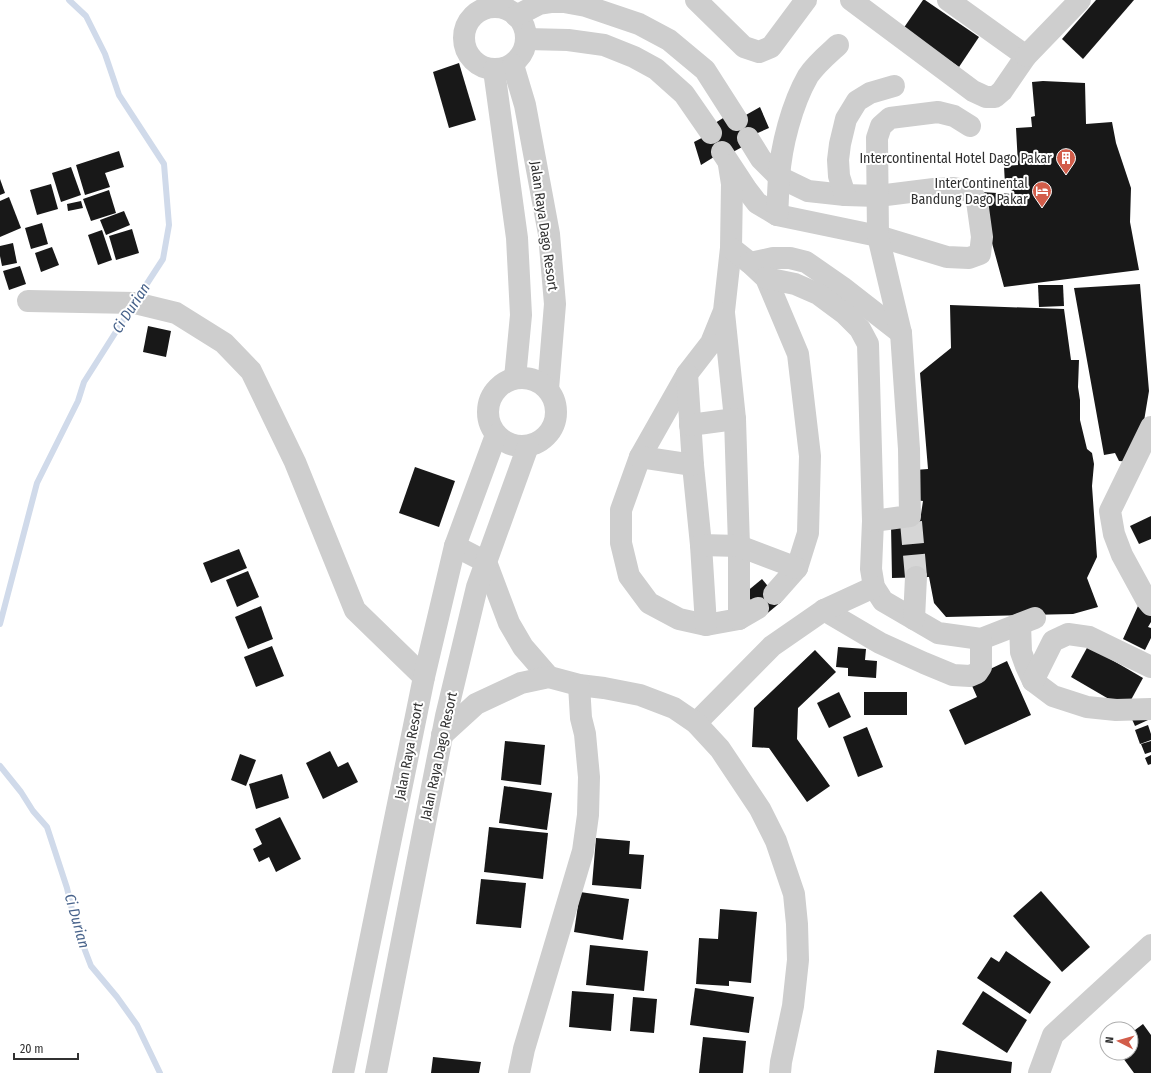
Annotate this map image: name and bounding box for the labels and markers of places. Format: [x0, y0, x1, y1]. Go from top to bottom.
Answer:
building icon: Intercontinental Hotel Dago Pakar [1055, 147, 1077, 175]
place label: Intercontinental Hotel Dago Pakar [859, 150, 1052, 167]
place label: InterContinental Bandung Dago Pakar [911, 175, 1028, 208]
hotel icon: InterContinental Bandung Dago Pakar [1031, 180, 1053, 208]

